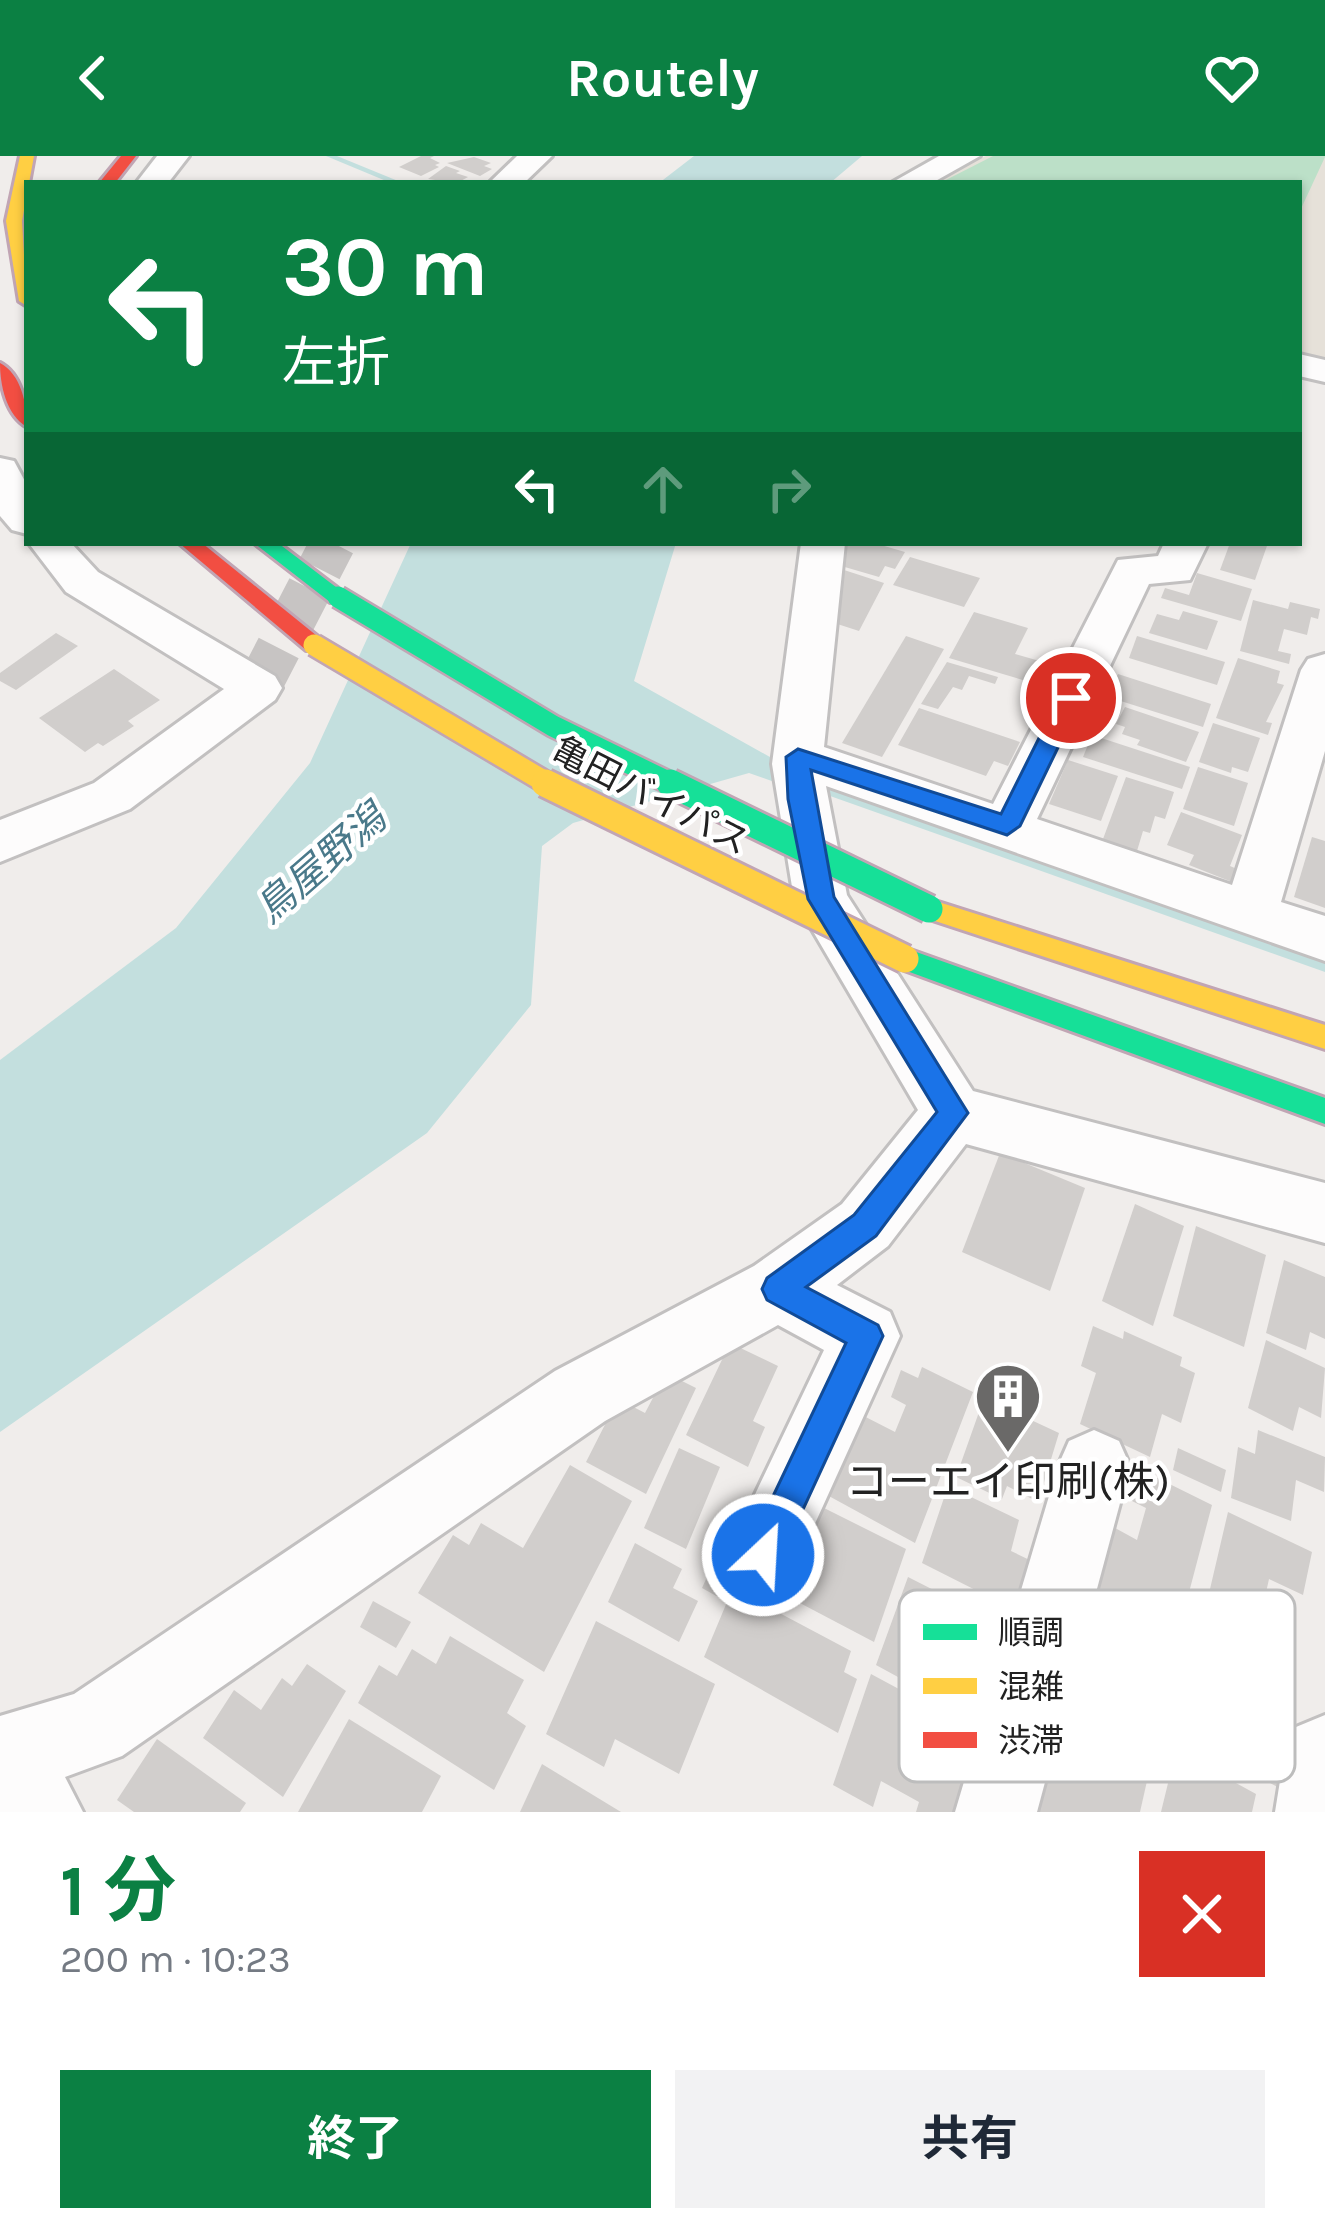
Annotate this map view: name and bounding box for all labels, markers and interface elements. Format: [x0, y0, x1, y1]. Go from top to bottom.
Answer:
icon: back [60, 45, 126, 111]
icon: heart [1199, 45, 1265, 111]
text: Routely [566, 46, 759, 110]
text: 30 m [282, 218, 488, 316]
icon: left [84, 228, 240, 384]
text: 左折 [282, 331, 390, 395]
icon: left [504, 456, 570, 522]
icon: ahead [630, 456, 696, 522]
icon: right [756, 456, 822, 522]
pin [1020, 647, 1122, 749]
icon: arrive [1038, 665, 1104, 731]
street label: 亀田バイパス [545, 728, 756, 863]
water label: 鳥屋野潟 [247, 792, 398, 932]
building icon: コーエイ印刷(株) [973, 1361, 1043, 1455]
place label: コーエイ印刷(株) [846, 1457, 1170, 1507]
position arrow [700, 1492, 826, 1618]
legend [899, 1590, 1295, 1782]
text: 順調 [998, 1614, 1064, 1652]
text: 混雑 [998, 1668, 1064, 1706]
text: 渋滞 [998, 1722, 1064, 1760]
text: 1 分 [60, 1849, 176, 1933]
button: close [1139, 1851, 1265, 1977]
text: 200 m · 10:23 [60, 1936, 291, 1982]
button: 終了 [60, 2070, 651, 2208]
button: 共有 [675, 2070, 1265, 2208]

